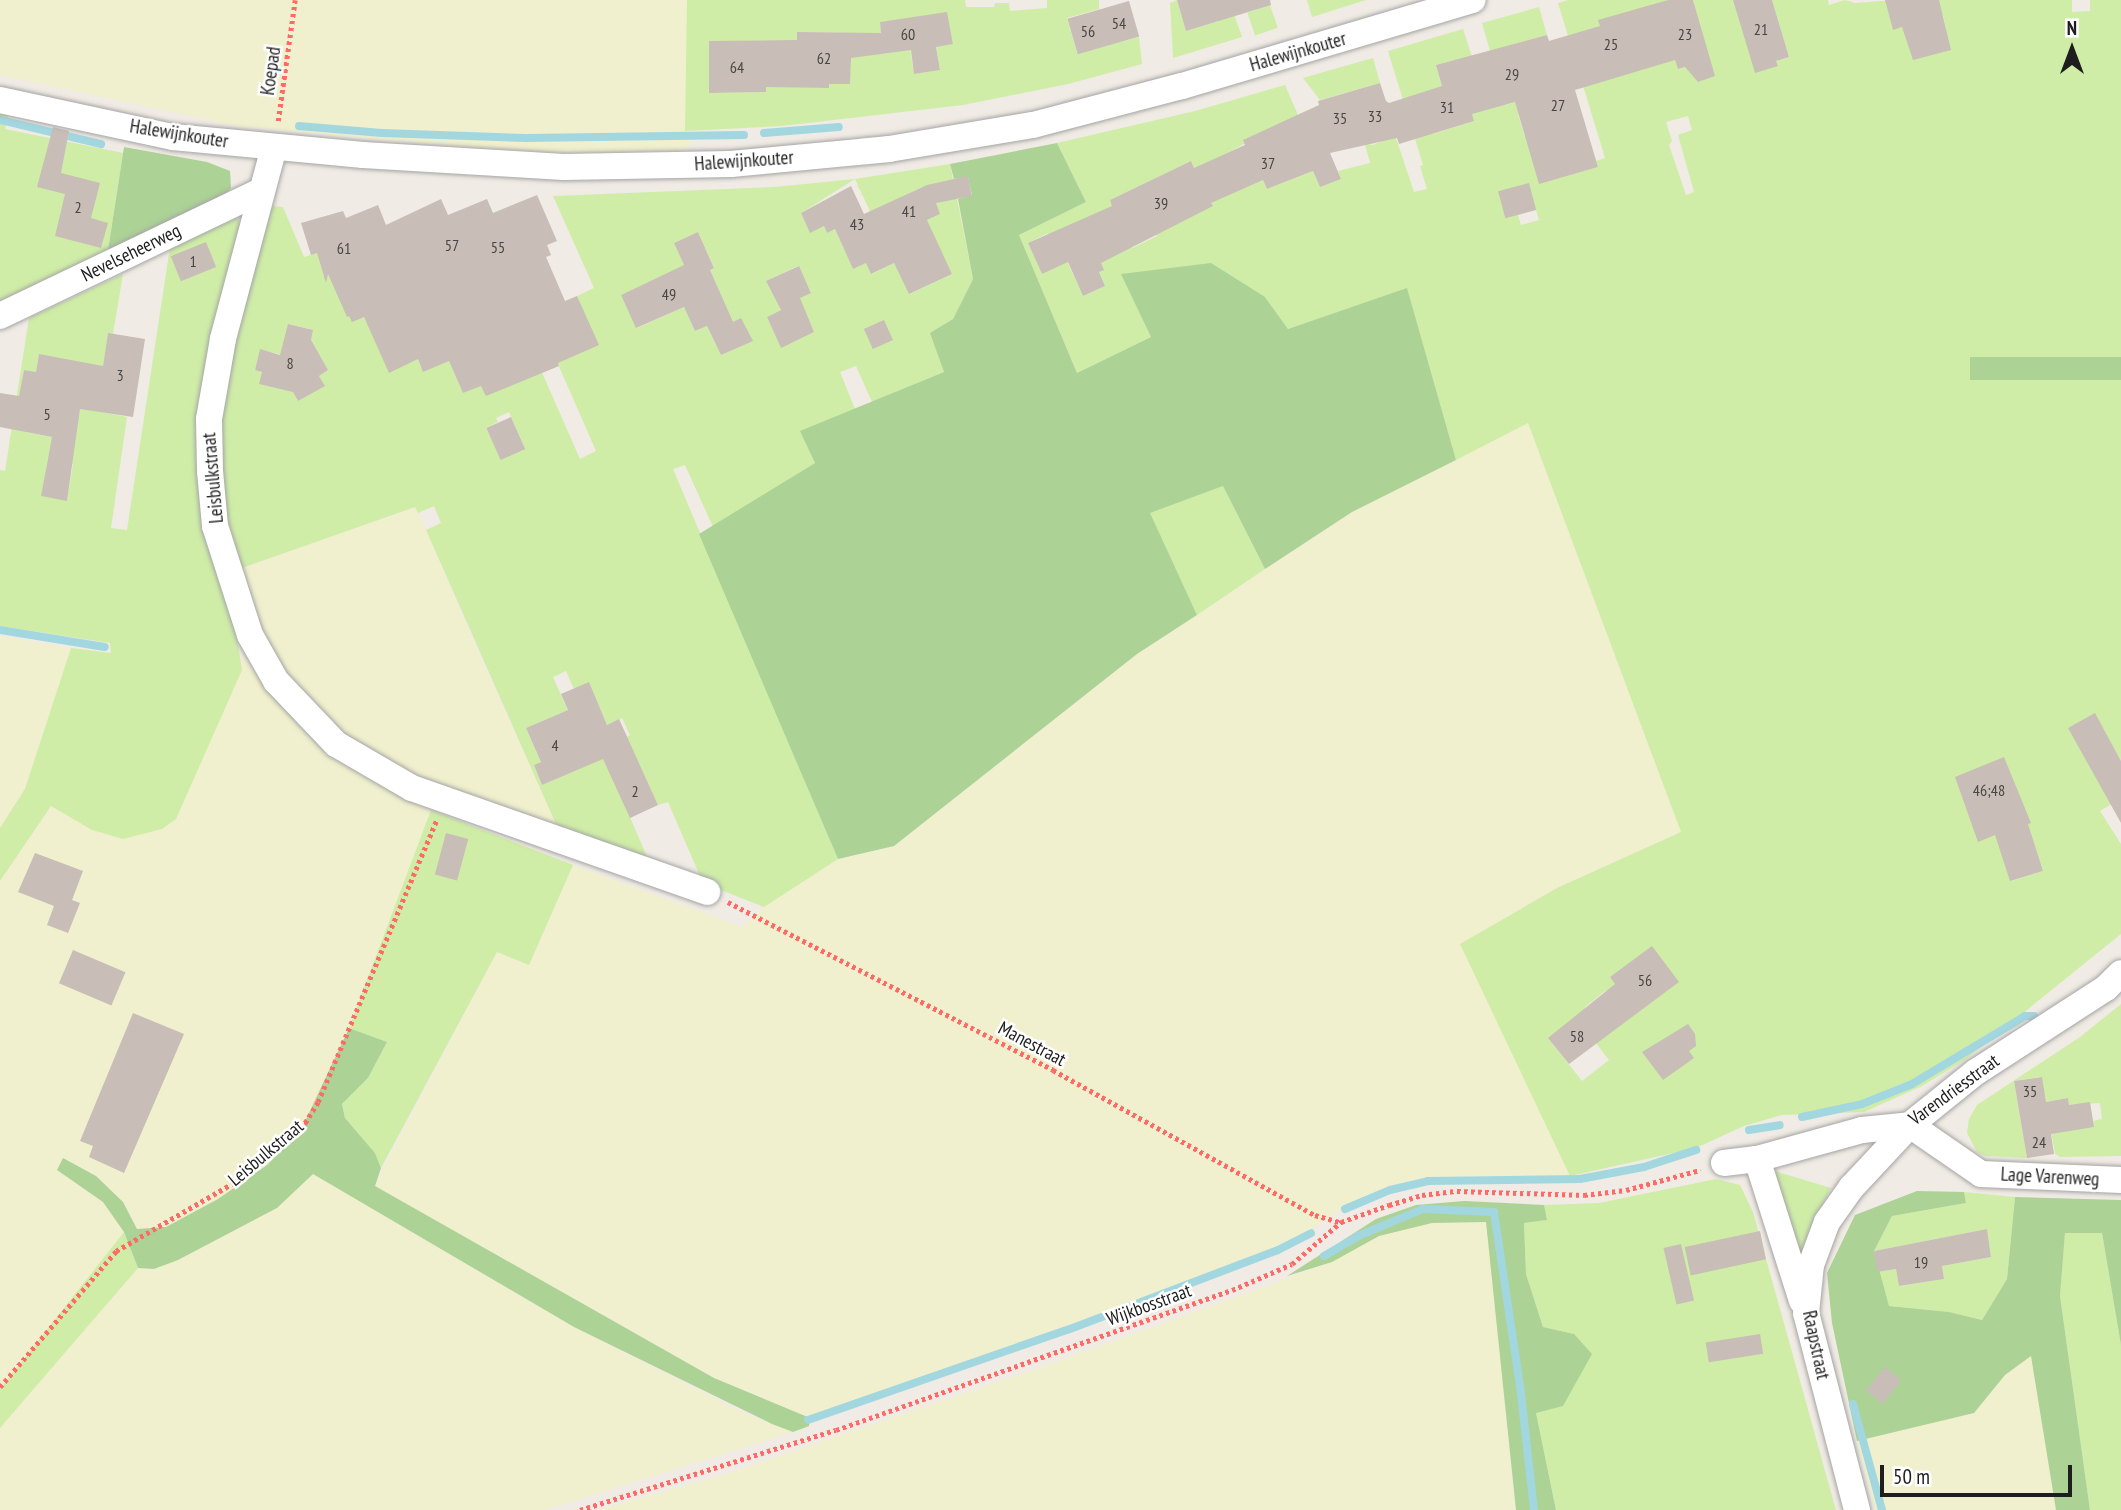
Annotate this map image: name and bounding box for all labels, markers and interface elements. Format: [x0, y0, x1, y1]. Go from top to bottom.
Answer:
house number: 54 [1112, 13, 1126, 33]
north arrow [2037, 14, 2107, 84]
text: N [2067, 16, 2077, 40]
house number: 21 [1754, 19, 1768, 39]
house number: 56 [1081, 21, 1095, 41]
house number: 60 [901, 24, 915, 44]
house number: 23 [1678, 24, 1692, 44]
street label: Halewijnkouter [1247, 27, 1349, 77]
house number: 25 [1604, 34, 1618, 54]
street label: Koepad [256, 45, 286, 97]
house number: 62 [817, 48, 831, 68]
house number: 64 [730, 57, 744, 77]
house number: 29 [1505, 64, 1519, 84]
house number: 27 [1551, 95, 1565, 115]
house number: 31 [1440, 97, 1454, 117]
house number: 33 [1368, 106, 1382, 126]
house number: 35 [1333, 108, 1347, 128]
street label: Halewijnkouter [128, 115, 230, 153]
street label: Halewijnkouter [694, 146, 794, 176]
house number: 37 [1261, 153, 1275, 173]
house number: 39 [1154, 193, 1168, 213]
house number: 2 [74, 197, 82, 217]
house number: 41 [902, 201, 916, 221]
house number: 43 [850, 214, 864, 234]
street label: Nevelseheerweg [78, 219, 184, 287]
house number: 57 [445, 235, 459, 255]
house number: 55 [491, 237, 505, 257]
house number: 61 [337, 238, 351, 258]
house number: 1 [189, 251, 197, 271]
house number: 49 [662, 284, 676, 304]
house number: 8 [286, 353, 294, 373]
house number: 3 [116, 365, 124, 385]
house number: 5 [43, 404, 51, 424]
street label: Leisbulkstraat [198, 432, 228, 524]
house number: 4 [551, 735, 559, 755]
house number: 46;48 [1973, 780, 2005, 800]
house number: 2 [631, 781, 639, 801]
house number: 56 [1638, 970, 1652, 990]
street label: Manestraat [994, 1017, 1070, 1071]
house number: 58 [1570, 1026, 1584, 1046]
street label: Varendriesstraat [1904, 1050, 2004, 1130]
house number: 35 [2023, 1081, 2037, 1101]
street label: Leisbulkstraat [224, 1115, 308, 1191]
house number: 24 [2032, 1132, 2046, 1152]
street label: Lage Varenweg [2000, 1163, 2100, 1191]
house number: 19 [1914, 1252, 1928, 1272]
street label: Wijkbosstraat [1104, 1279, 1194, 1331]
street label: Raapstraat [1798, 1308, 1834, 1382]
scale bar [1883, 1450, 2076, 1494]
text: 50 m [1893, 1463, 1930, 1490]

